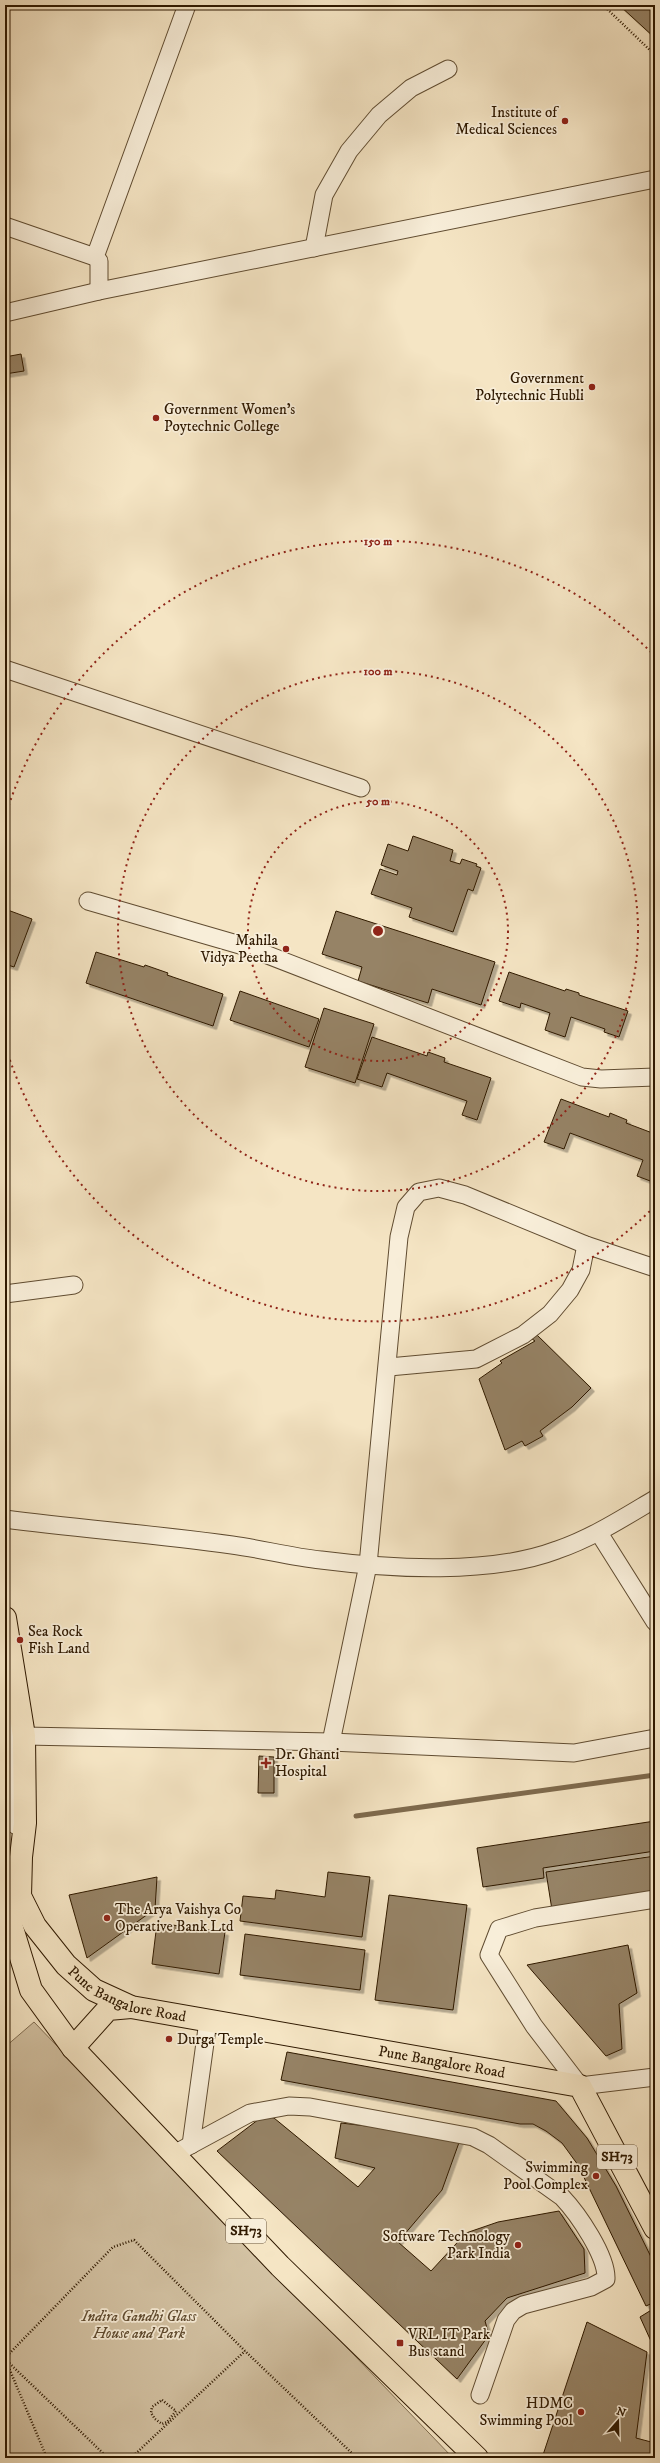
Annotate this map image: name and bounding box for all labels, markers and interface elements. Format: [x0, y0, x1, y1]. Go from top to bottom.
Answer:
place label: Institute of Medical Sciences [456, 103, 559, 139]
marker: Institute of Medical Sciences [560, 116, 570, 126]
place label: Government Polytechnic Hubli [475, 369, 584, 405]
marker: Government Polytechnic Hubli [587, 382, 597, 392]
place label: Government Women's Poytechnic College [164, 400, 295, 436]
marker: Government Women's Poytechnic College [151, 413, 161, 423]
text: 150 m [364, 534, 392, 549]
text: 100 m [364, 664, 392, 679]
text: 50 m [365, 794, 390, 809]
centre of rings [371, 924, 385, 938]
place label: Mahila Vidya Peetha [200, 931, 279, 967]
marker: Mahila Vidya Peetha [281, 944, 291, 954]
place label: Sea Rock Fish Land [28, 1622, 90, 1658]
marker: Sea Rock Fish Land [15, 1635, 25, 1645]
place label: Dr. Ghanti Hospital [275, 1745, 340, 1781]
marker: Dr. Ghanti Hospital [260, 1757, 272, 1769]
place label: The Arya Vaishya Co Operative Bank Ltd [115, 1900, 241, 1936]
marker: The Arya Vaishya Co Operative Bank Ltd [102, 1913, 112, 1923]
street label: Pune Bangalore Road [64, 1962, 188, 2026]
place label: Durga Temple [177, 2030, 263, 2049]
marker: Durga Temple [164, 2034, 174, 2044]
street label: Pune Bangalore Road [377, 2041, 507, 2082]
road number: SH73 [597, 2145, 637, 2169]
place label: Swimming Pool Complex [503, 2158, 589, 2194]
marker: Swimming Pool Complex [591, 2171, 601, 2181]
road number: SH73 [226, 2219, 266, 2243]
place label: Software Technology Park India [383, 2227, 511, 2263]
marker: Software Technology Park India [513, 2240, 523, 2250]
park label: Indira Gandhi Glass House and Park [81, 2307, 197, 2343]
place label: VRL IT Park Bus stand [407, 2325, 491, 2361]
marker: VRL IT Park Bus stand [395, 2338, 405, 2348]
place label: HDMC Swimming Pool [480, 2394, 573, 2430]
north arrow [598, 2401, 638, 2441]
text: N [614, 2404, 628, 2421]
marker: HDMC Swimming Pool [576, 2407, 586, 2417]

